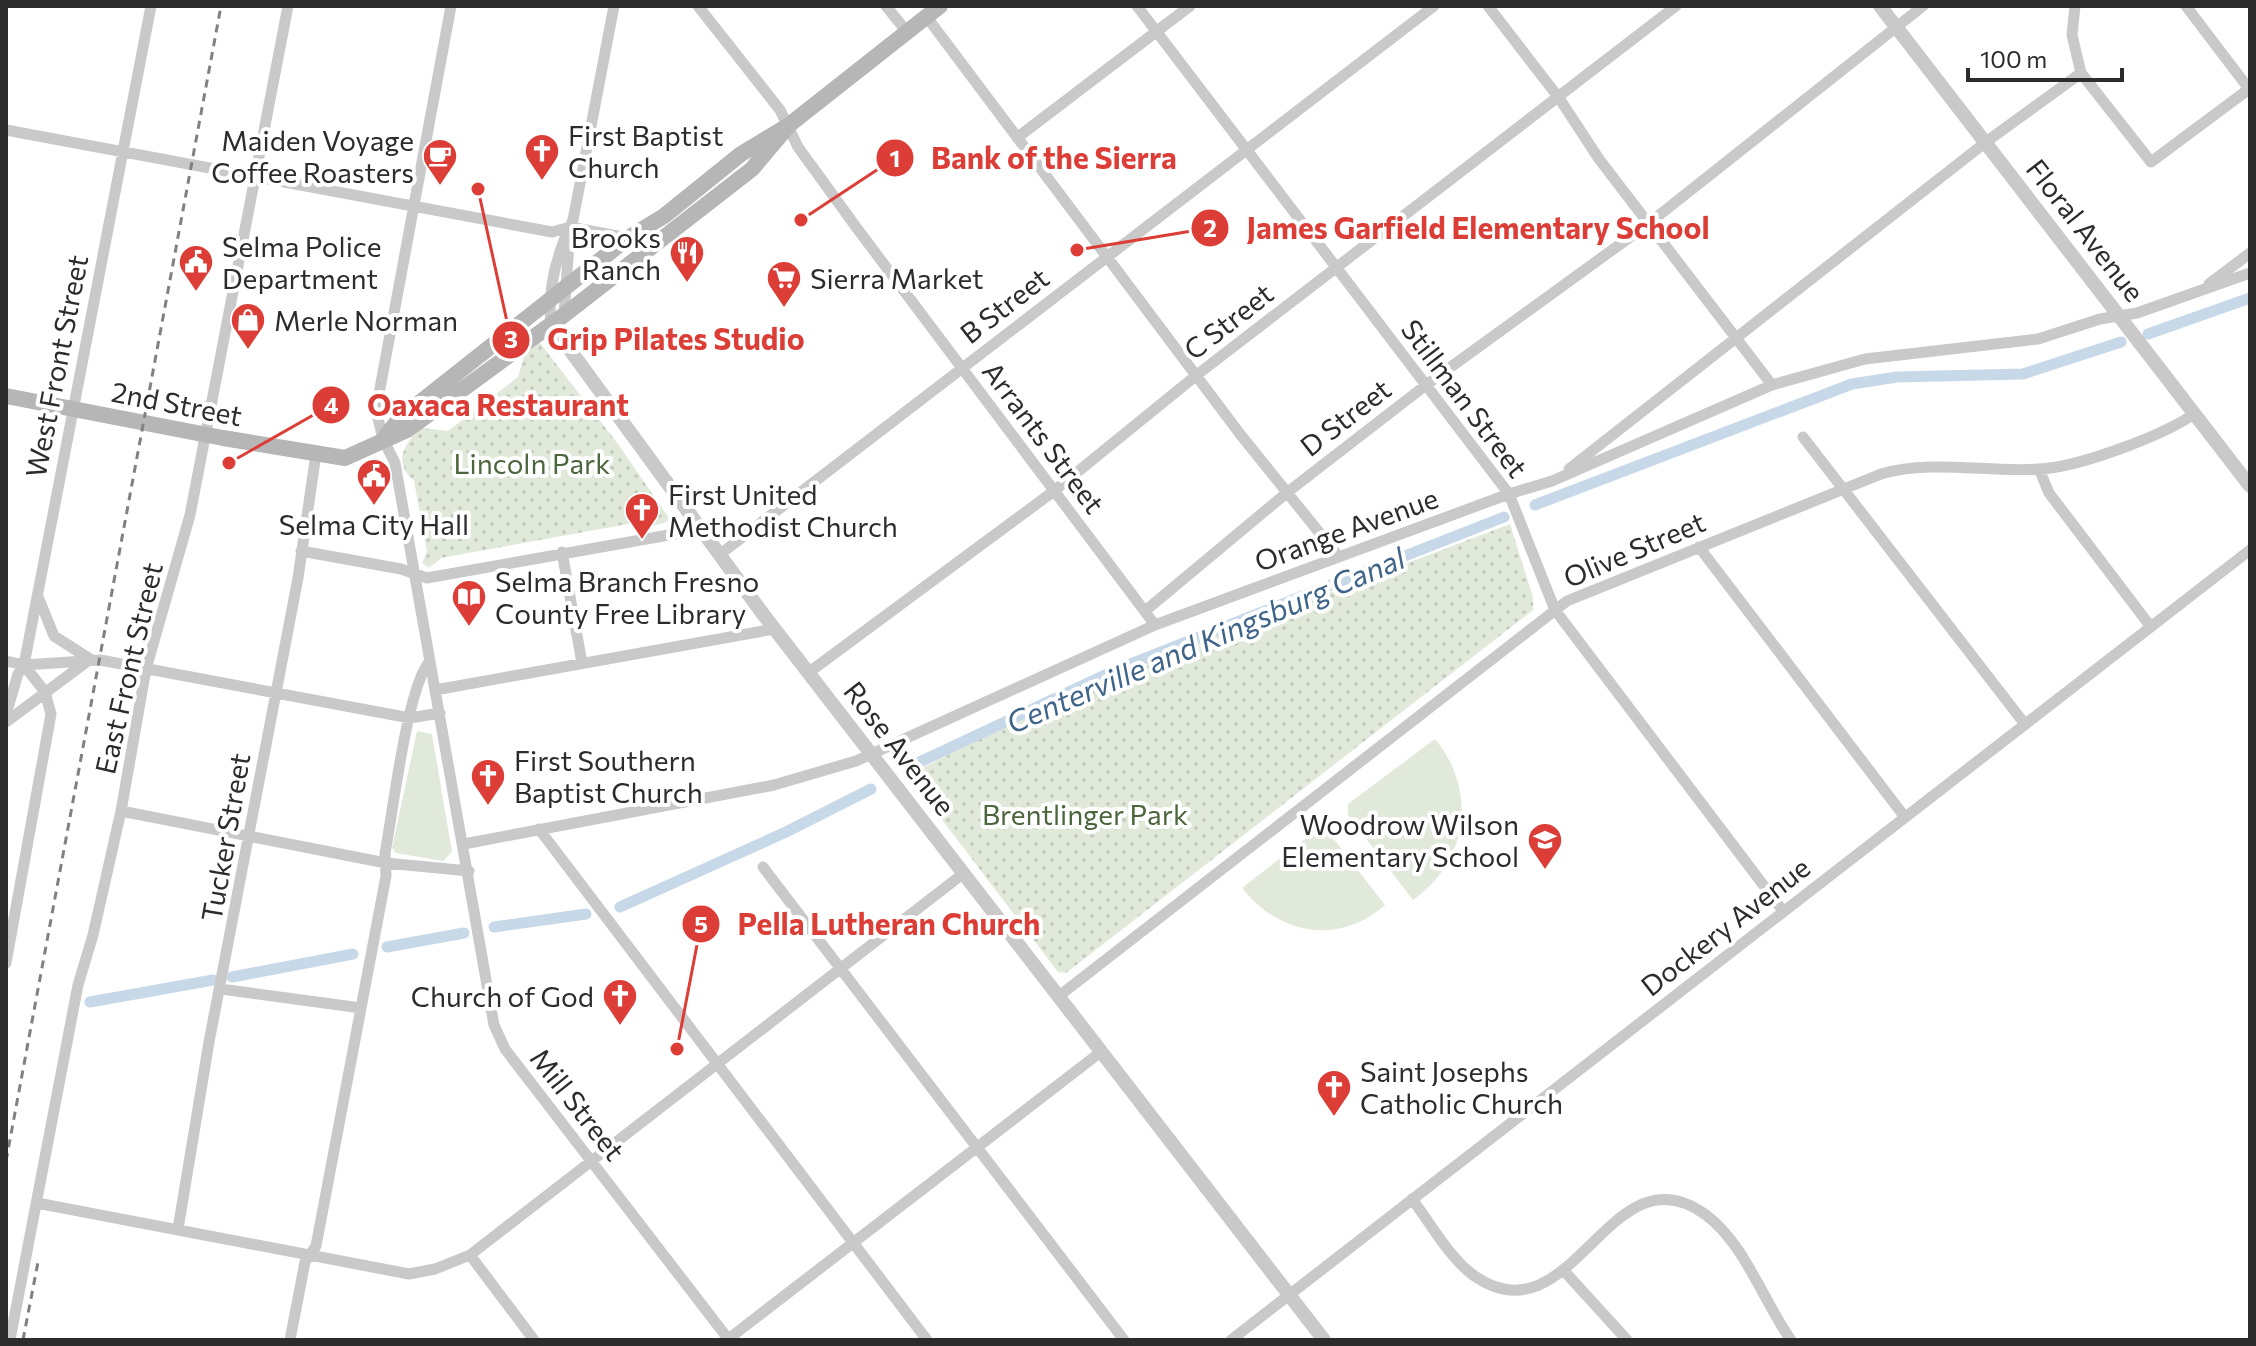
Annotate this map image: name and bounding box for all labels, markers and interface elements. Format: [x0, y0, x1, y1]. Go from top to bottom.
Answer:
scale bar [1968, 32, 2122, 82]
text: 100 m [1980, 44, 2047, 73]
place label: First Baptist Church [568, 118, 723, 184]
place label: Maiden Voyage Coffee Roasters [211, 123, 414, 189]
callout: Bank of the Sierra [875, 131, 1192, 185]
church icon: First Baptist Church [523, 132, 561, 182]
cafe icon: Maiden Voyage Coffee Roasters [421, 137, 459, 187]
text: Bank of the Sierra [931, 138, 1177, 175]
text: 1 [890, 143, 900, 172]
street label: Floral Avenue [2020, 152, 2152, 308]
callout: James Garfield Elementary School [1190, 201, 1725, 255]
text: James Garfield Elementary School [1246, 208, 1710, 245]
text: 2 [1203, 213, 1217, 242]
place label: Brooks Ranch [571, 220, 661, 286]
place label: Selma Police Department [222, 229, 381, 295]
restaurant icon: Brooks Ranch [668, 234, 706, 284]
public building icon: Selma Police Department [177, 243, 215, 293]
street label: West Front Street [18, 252, 94, 480]
supermarket icon: Sierra Market [765, 259, 803, 309]
street label: B Street [953, 260, 1055, 350]
place label: Sierra Market [810, 261, 983, 295]
street label: C Street [1177, 276, 1279, 366]
shop icon: Merle Norman [229, 301, 267, 351]
place label: Merle Norman [274, 303, 458, 337]
street label: Stillman Street [1395, 312, 1535, 484]
callout: Grip Pilates Studio [491, 313, 821, 367]
text: Grip Pilates Studio [547, 319, 805, 356]
text: 3 [504, 324, 518, 353]
street label: Arrants Street [976, 355, 1112, 519]
street label: D Street [1293, 371, 1397, 463]
street label: 2nd Street [109, 374, 245, 432]
callout: Oaxaca Restaurant [311, 378, 645, 432]
text: Oaxaca Restaurant [367, 385, 629, 422]
text: 4 [324, 390, 339, 419]
park label: Lincoln Park [454, 446, 610, 480]
public building icon: Selma City Hall [355, 457, 393, 507]
place label: First United Methodist Church [668, 477, 898, 543]
street label: Orange Avenue [1250, 480, 1442, 578]
church icon: First United Methodist Church [623, 491, 661, 541]
street label: Olive Street [1558, 504, 1710, 594]
place label: Selma City Hall [279, 507, 469, 541]
water label: Centerville and Kingsburg Canal [1000, 538, 1411, 740]
street label: East Front Street [87, 559, 169, 777]
place label: Selma Branch Fresno County Free Library [495, 564, 759, 630]
library icon: Selma Branch Fresno County Free Library [450, 578, 488, 628]
street label: Rose Avenue [837, 674, 963, 822]
place label: First Southern Baptist Church [514, 743, 703, 809]
street label: Tucker Street [193, 750, 257, 924]
church icon: First Southern Baptist Church [469, 757, 507, 807]
park label: Brentlinger Park [982, 797, 1188, 831]
place label: Woodrow Wilson Elementary School [1281, 807, 1519, 873]
school or university icon: Woodrow Wilson Elementary School [1526, 821, 1564, 871]
street label: Dockery Avenue [1634, 850, 1816, 1002]
callout: Pella Lutheran Church [681, 897, 1056, 951]
text: Pella Lutheran Church [738, 904, 1040, 941]
text: 5 [694, 909, 708, 938]
church icon: Church of God [601, 977, 639, 1027]
place label: Church of God [411, 979, 594, 1013]
street label: Mill Street [524, 1041, 632, 1167]
place label: Saint Josephs Catholic Church [1360, 1054, 1563, 1120]
church icon: Saint Josephs Catholic Church [1315, 1068, 1353, 1118]

